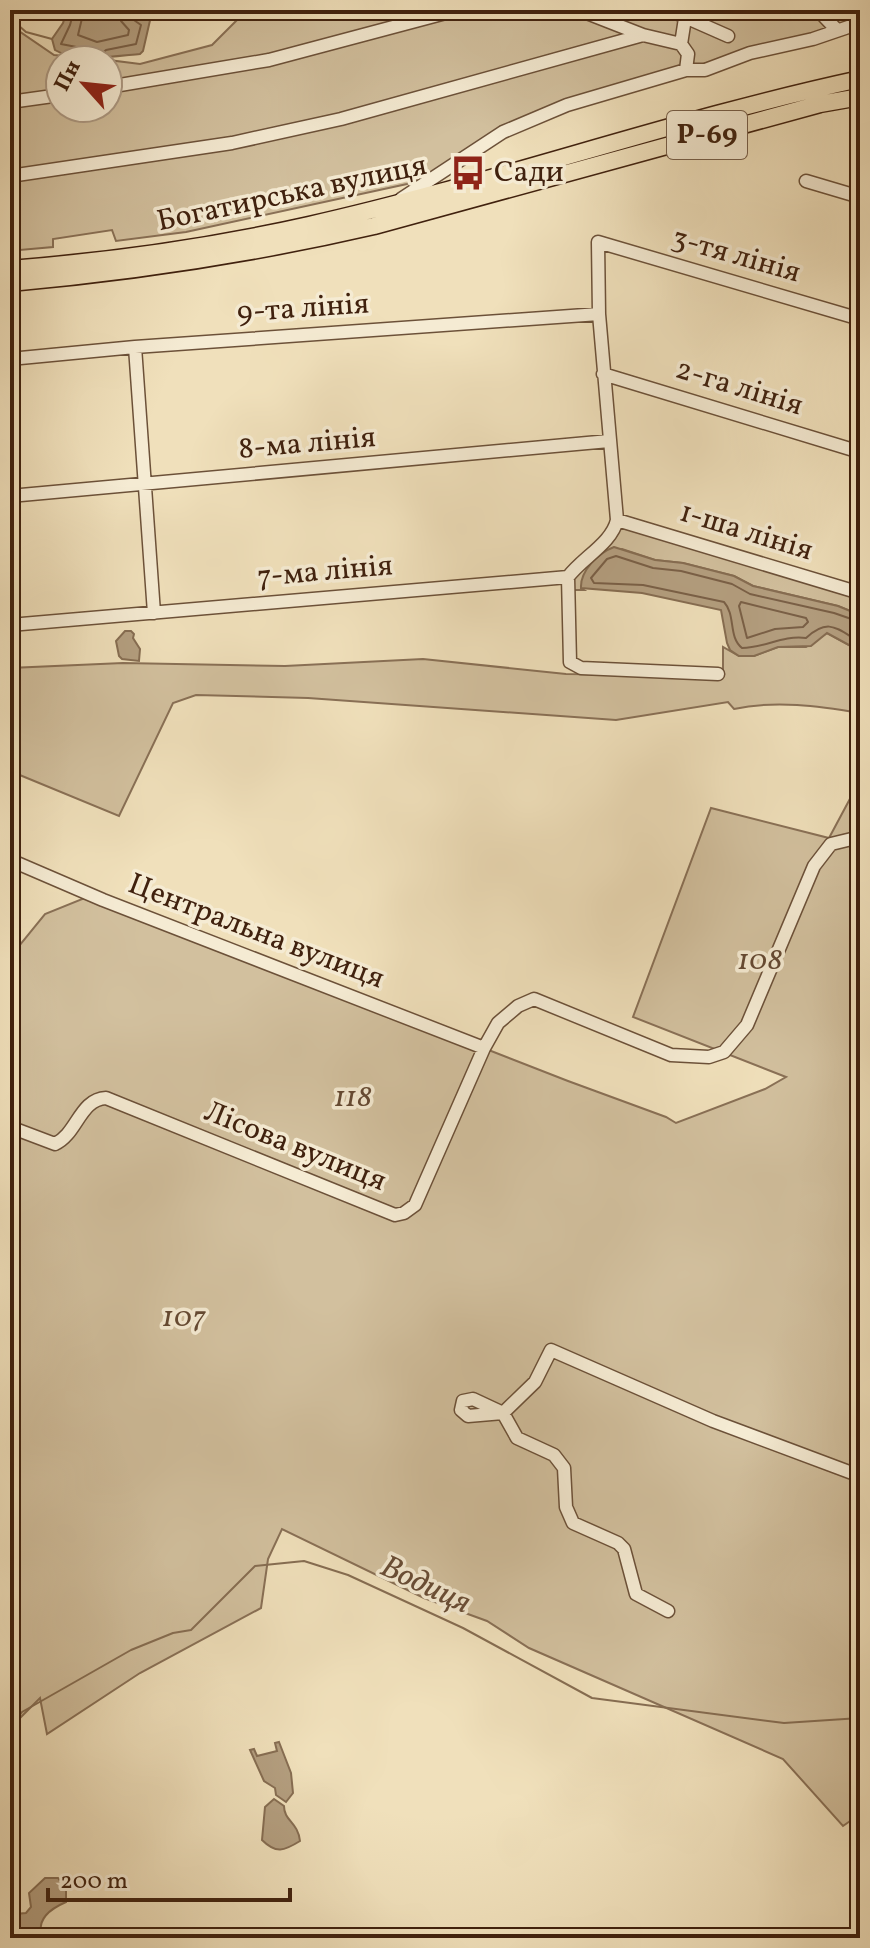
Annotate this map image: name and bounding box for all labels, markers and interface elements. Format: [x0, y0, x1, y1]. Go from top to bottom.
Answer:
north arrow [44, 44, 124, 124]
text: Пн [48, 55, 89, 97]
road number: Р-69 [667, 111, 747, 159]
street label: Богатирська вулиця [153, 145, 431, 243]
place label: Сади [494, 152, 564, 194]
bus stop icon: Сади [449, 154, 487, 192]
street label: 3-тя лінія [667, 218, 805, 294]
street label: 9-та лінія [235, 283, 371, 335]
street label: 2-га лінія [670, 349, 808, 427]
street label: 8-ма лінія [237, 417, 377, 471]
street label: 1-ша лінія [674, 492, 818, 572]
street label: 7-ма лінія [256, 545, 394, 599]
street label: Центральна вулиця [122, 864, 390, 1000]
park label: 108 [737, 940, 783, 982]
park label: 118 [334, 1077, 372, 1119]
street label: Лісова вулиця [198, 1091, 392, 1203]
park label: 107 [162, 1297, 206, 1339]
water label: Водиця [373, 1546, 477, 1626]
scale bar [48, 1852, 290, 1902]
text: 200 m [60, 1865, 128, 1899]

